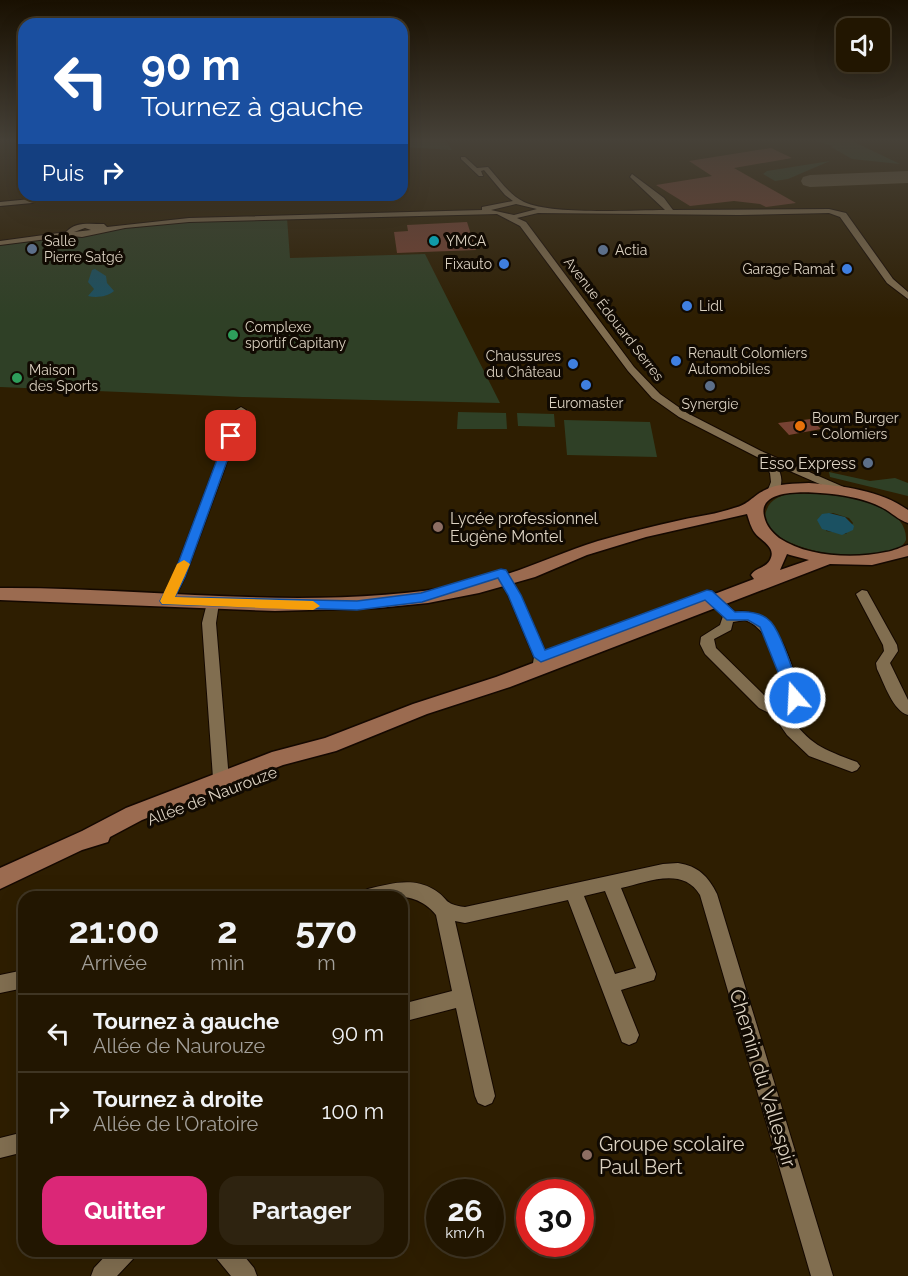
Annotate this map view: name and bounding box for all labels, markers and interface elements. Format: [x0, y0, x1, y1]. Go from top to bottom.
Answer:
map controls [836, 18, 890, 72]
button: sound [836, 18, 890, 72]
text: 90 m [141, 41, 241, 90]
icon: left [42, 42, 120, 120]
text: Tournez à gauche [141, 91, 363, 122]
icon: right [96, 156, 129, 189]
text: Puis [42, 160, 84, 186]
place label: Salle Pierre Satgé [44, 233, 123, 265]
place label: YMCA [446, 233, 487, 249]
marker: YMCA [427, 234, 441, 248]
marker: Salle Pierre Satgé [25, 242, 39, 256]
place label: Actia [615, 242, 647, 258]
marker: Actia [596, 243, 610, 257]
street label: Avenue Édouard Serres [561, 253, 668, 384]
place label: Fixauto [445, 256, 492, 272]
marker: Fixauto [497, 257, 511, 271]
place label: Garage Ramat [743, 261, 835, 277]
marker: Garage Ramat [840, 262, 854, 276]
place label: Lidl [699, 298, 723, 314]
marker: Lidl [680, 299, 694, 313]
place label: Complexe sportif Capitany [245, 319, 347, 351]
marker: Complexe sportif Capitany [226, 328, 240, 342]
place label: Renault Colomiers Automobiles [688, 345, 807, 377]
place label: Chaussures du Château [486, 348, 561, 380]
marker: Renault Colomiers Automobiles [669, 354, 683, 368]
marker: Chaussures du Château [566, 357, 580, 371]
place label: Maison des Sports [29, 362, 98, 394]
marker: Maison des Sports [10, 371, 24, 385]
marker: Euromaster [579, 378, 593, 392]
marker: Synergie [703, 379, 717, 393]
place label: Euromaster [549, 395, 623, 411]
place label: Synergie [682, 396, 738, 412]
pin [205, 410, 256, 461]
place label: Boum Burger - Colomiers [812, 410, 899, 442]
icon: arrive [214, 419, 247, 452]
marker: Boum Burger - Colomiers [793, 419, 807, 433]
place label: Esso Express [759, 454, 856, 473]
marker: Esso Express [861, 456, 875, 470]
place label: Lycée professionnel Eugène Montel [450, 509, 599, 546]
marker: Lycée professionnel Eugène Montel [431, 520, 445, 534]
position arrow [763, 666, 827, 730]
street label: Allée de Naurouze [144, 762, 280, 830]
text: 21:00 [69, 909, 160, 951]
text: 2 [217, 909, 238, 951]
text: 570 [295, 909, 357, 951]
text: Arrivée [81, 951, 147, 975]
text: min [210, 951, 245, 975]
text: m [317, 951, 336, 975]
street label: Chemin du Vallespir [725, 986, 801, 1170]
text: Tournez à gauche [93, 1008, 279, 1034]
icon: left [42, 1017, 75, 1050]
text: 90 m [332, 1020, 384, 1046]
text: Allée de Naurouze [93, 1034, 265, 1058]
text: Tournez à droite [93, 1086, 263, 1112]
icon: right [42, 1095, 75, 1128]
text: 100 m [322, 1098, 384, 1124]
text: Allée de l'Oratoire [93, 1112, 258, 1136]
place label: Groupe scolaire Paul Bert [599, 1132, 745, 1179]
marker: Groupe scolaire Paul Bert [580, 1148, 594, 1162]
button: Quitter [42, 1176, 207, 1245]
button: Partager [219, 1176, 384, 1245]
speed limit sign: 30 [516, 1179, 594, 1257]
text: 26 [447, 1193, 483, 1228]
text: km/h [445, 1224, 485, 1242]

